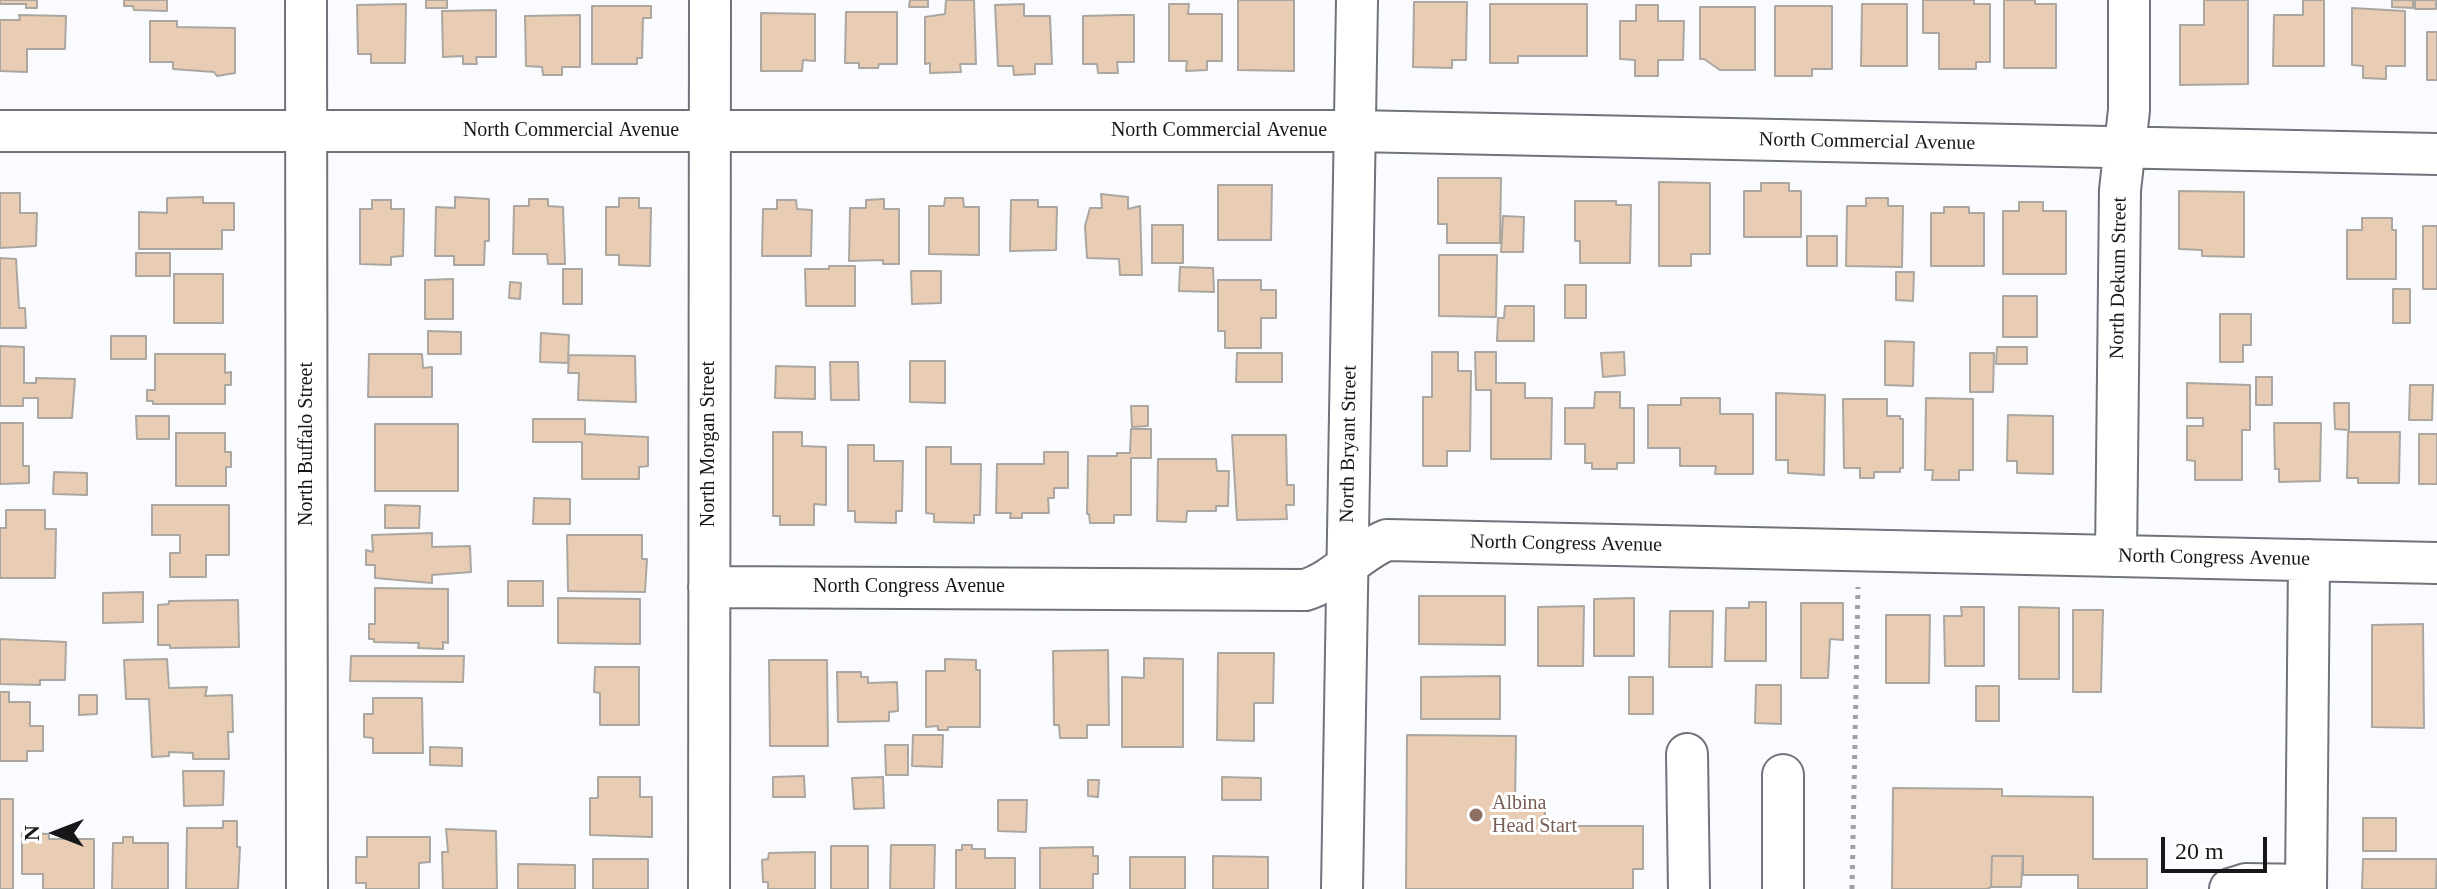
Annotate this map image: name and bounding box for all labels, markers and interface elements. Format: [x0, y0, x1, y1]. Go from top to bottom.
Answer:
street label: North Commercial Avenue [463, 119, 679, 143]
street label: North Commercial Avenue [1111, 119, 1327, 143]
street label: North Commercial Avenue [1759, 128, 1975, 156]
street label: North Dekum Street [2106, 197, 2132, 359]
street label: North Morgan Street [697, 361, 721, 527]
street label: North Buffalo Street [295, 362, 319, 526]
street label: North Bryant Street [1336, 365, 1362, 523]
street label: North Congress Avenue [1470, 530, 1662, 558]
street label: North Congress Avenue [2118, 544, 2310, 572]
street label: North Congress Avenue [813, 575, 1005, 599]
place label: Albina Head Start [1492, 792, 1577, 839]
north arrow [16, 793, 96, 873]
marker: Albina Head Start [1467, 806, 1485, 824]
scale bar [2165, 821, 2271, 871]
text: N [19, 825, 44, 841]
text: 20 m [2175, 838, 2224, 864]

